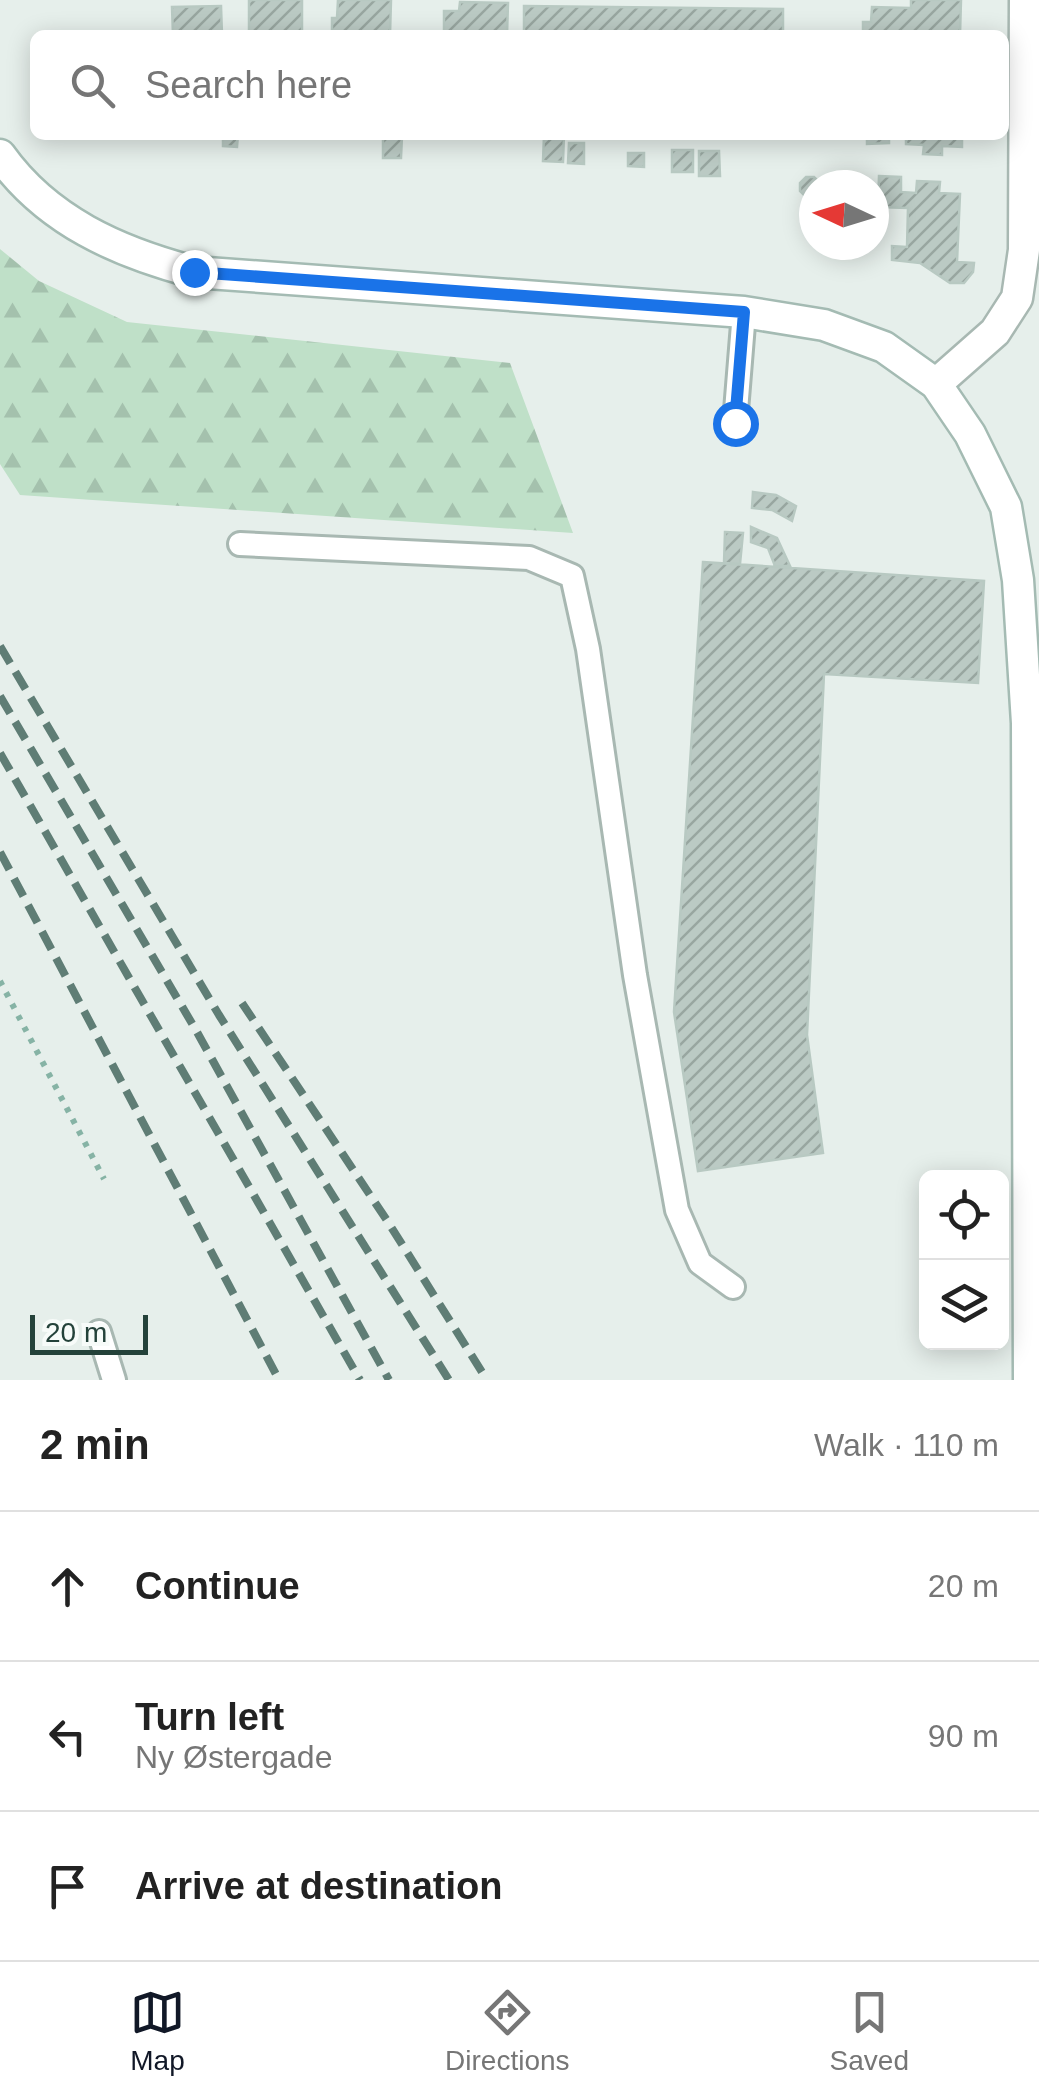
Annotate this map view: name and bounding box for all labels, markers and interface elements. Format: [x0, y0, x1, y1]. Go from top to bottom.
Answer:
search box [30, 30, 1009, 140]
icon: search [65, 58, 120, 113]
text: Search here [145, 64, 352, 106]
north arrow [799, 170, 889, 260]
route end [172, 250, 218, 296]
route start [713, 401, 759, 447]
map controls [919, 1170, 1009, 1350]
button: locate [919, 1170, 1009, 1260]
button: layers [919, 1260, 1009, 1350]
scale bar [30, 1310, 148, 1354]
text: 20 m [45, 1317, 107, 1348]
text: 2 min [40, 1421, 150, 1468]
text: Walk · 110 m [814, 1427, 999, 1463]
icon: ahead [40, 1559, 95, 1614]
text: Continue [135, 1565, 300, 1607]
text: 20 m [928, 1568, 999, 1604]
text: Turn left [135, 1696, 284, 1738]
icon: left [40, 1709, 95, 1764]
text: 90 m [928, 1718, 999, 1754]
text: Ny Østergade [135, 1739, 332, 1775]
icon: arrive [40, 1859, 95, 1914]
text: Arrive at destination [135, 1865, 502, 1907]
tab: Map [130, 1985, 185, 2077]
tab: Directions [445, 1985, 570, 2077]
tab: Saved [830, 1985, 909, 2077]

